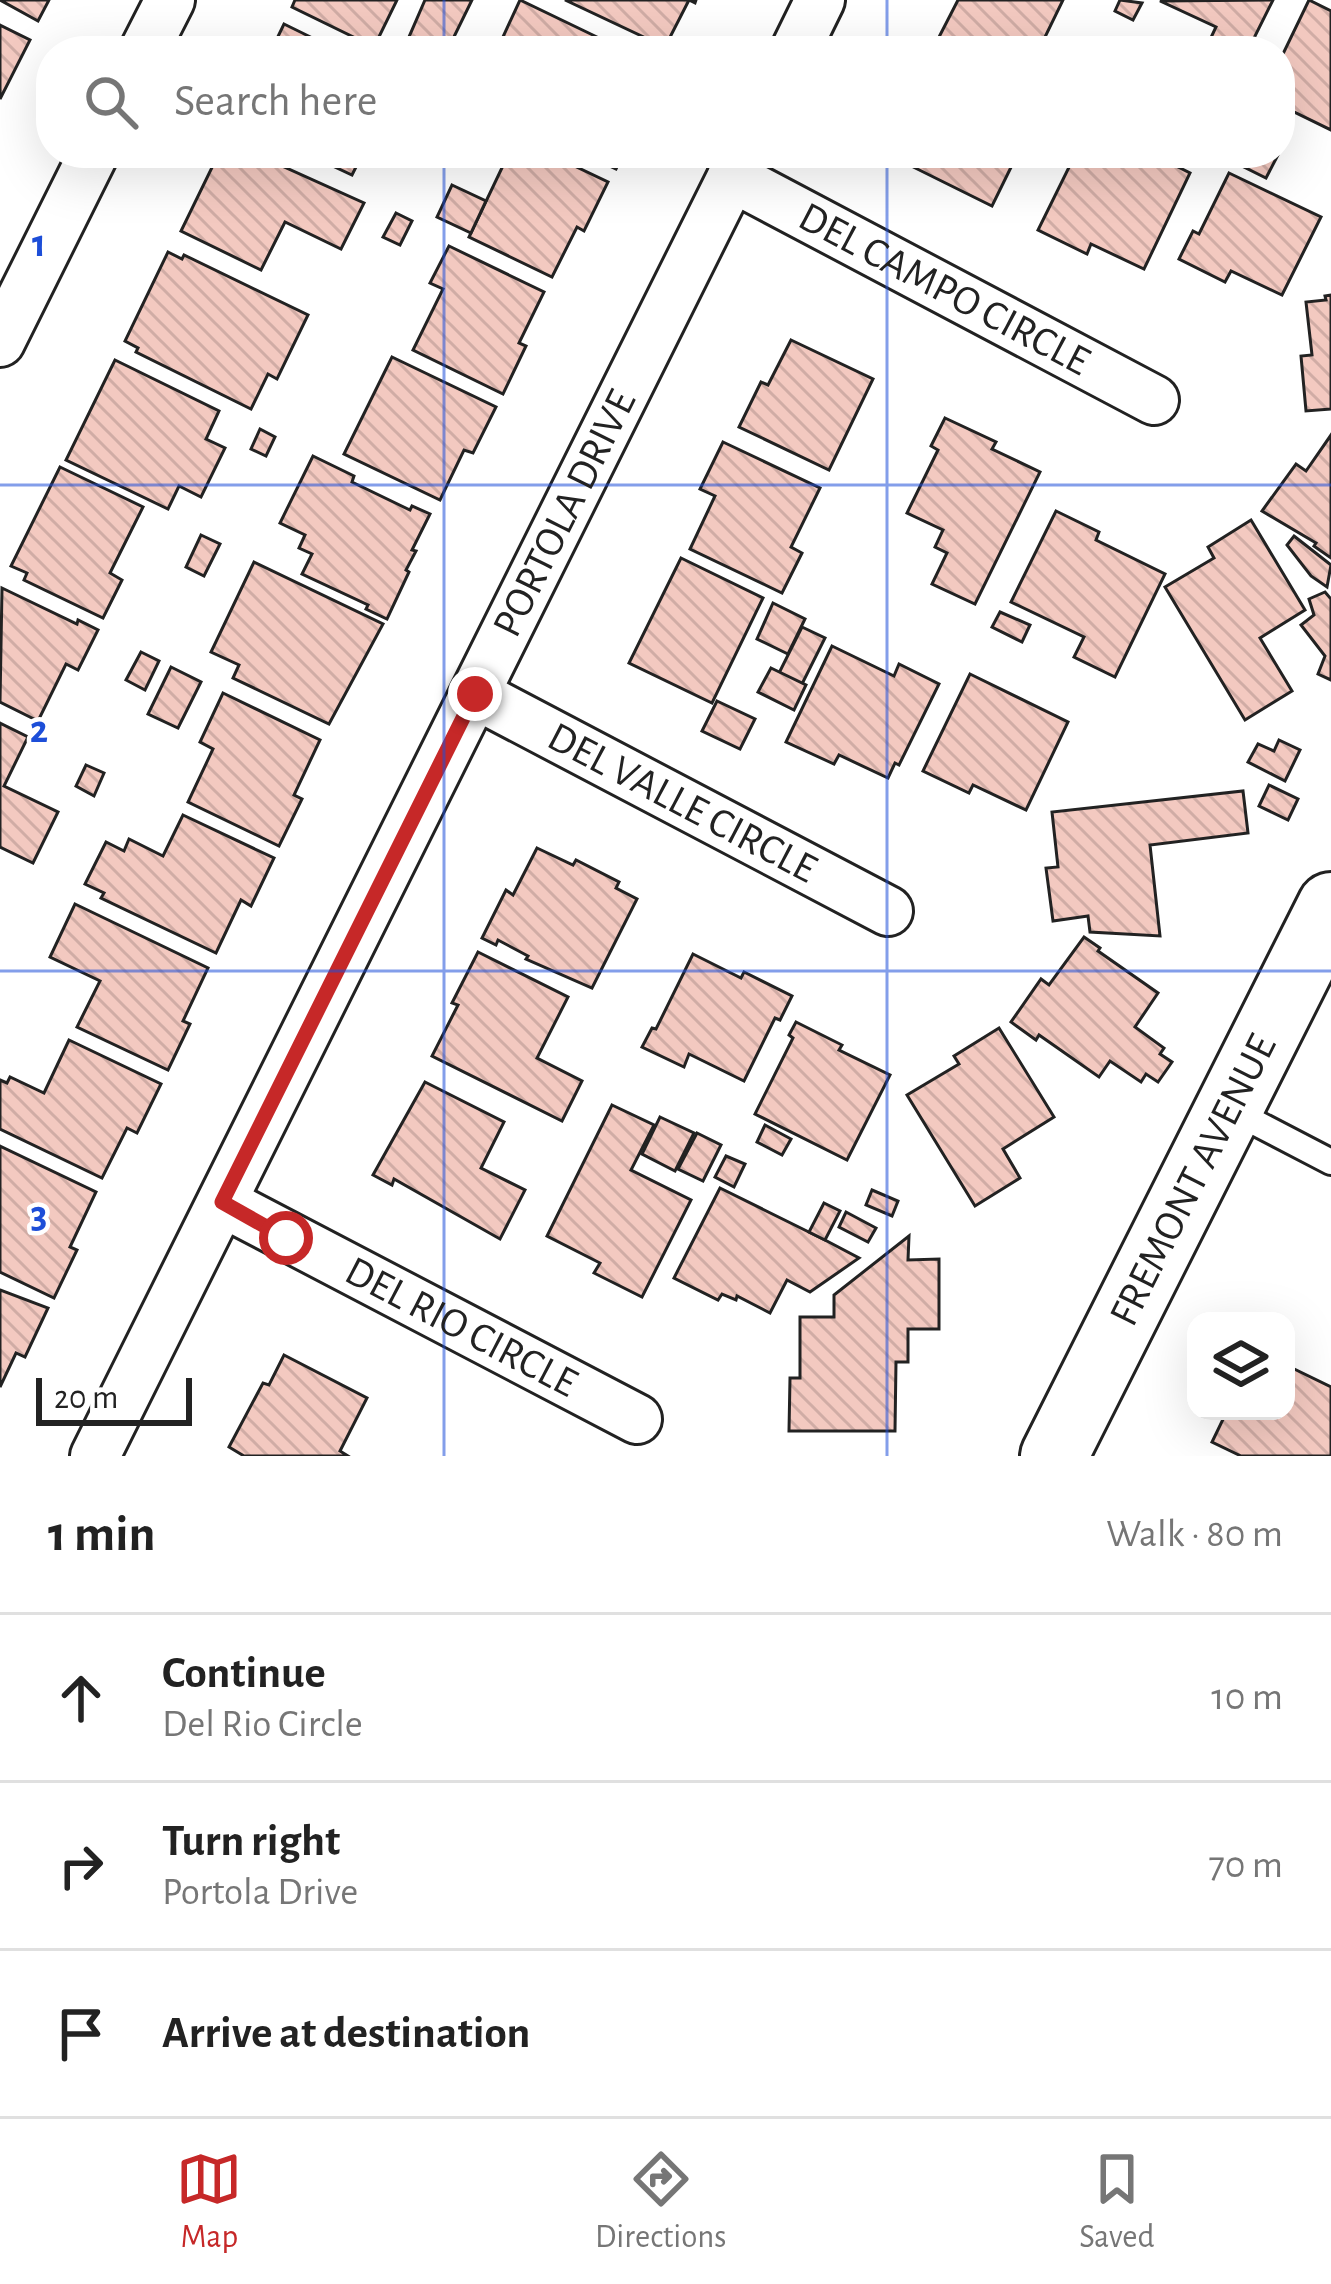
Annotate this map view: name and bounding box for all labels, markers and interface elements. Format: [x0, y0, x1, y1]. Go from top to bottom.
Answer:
search box [36, 36, 1295, 168]
icon: search [78, 69, 144, 135]
text: Search here [174, 79, 377, 124]
street label: DEL CAMPO CIRCLE [792, 195, 1096, 383]
text: 1 [32, 225, 46, 264]
street label: PORTOLA DRIVE [486, 383, 643, 643]
route end [448, 667, 502, 721]
text: 2 [30, 711, 48, 750]
street label: DEL VALLE CIRCLE [541, 715, 823, 890]
street label: FREMONT AVENUE [1102, 1028, 1284, 1332]
text: 3 [31, 1196, 47, 1235]
route start [259, 1211, 313, 1265]
street label: DEL RIO CIRCLE [339, 1249, 584, 1405]
map controls [1187, 1312, 1295, 1420]
button: layers [1187, 1312, 1295, 1420]
scale bar [36, 1372, 192, 1425]
text: 20 m [54, 1382, 118, 1415]
text: 1 min [48, 1509, 156, 1560]
text: Walk · 80 m [1106, 1515, 1283, 1554]
text: Continue [162, 1651, 326, 1696]
icon: ahead [48, 1665, 114, 1731]
text: 10 m [1211, 1678, 1283, 1717]
text: Del Rio Circle [162, 1705, 363, 1744]
text: Turn right [162, 1819, 340, 1864]
icon: right [48, 1833, 114, 1899]
text: 70 m [1209, 1846, 1283, 1885]
text: Portola Drive [162, 1873, 358, 1912]
icon: arrive [48, 2001, 114, 2067]
text: Arrive at destination [162, 2011, 530, 2056]
tab: Map [176, 2146, 242, 2258]
tab: Directions [595, 2146, 726, 2258]
tab: Saved [1079, 2146, 1155, 2258]

